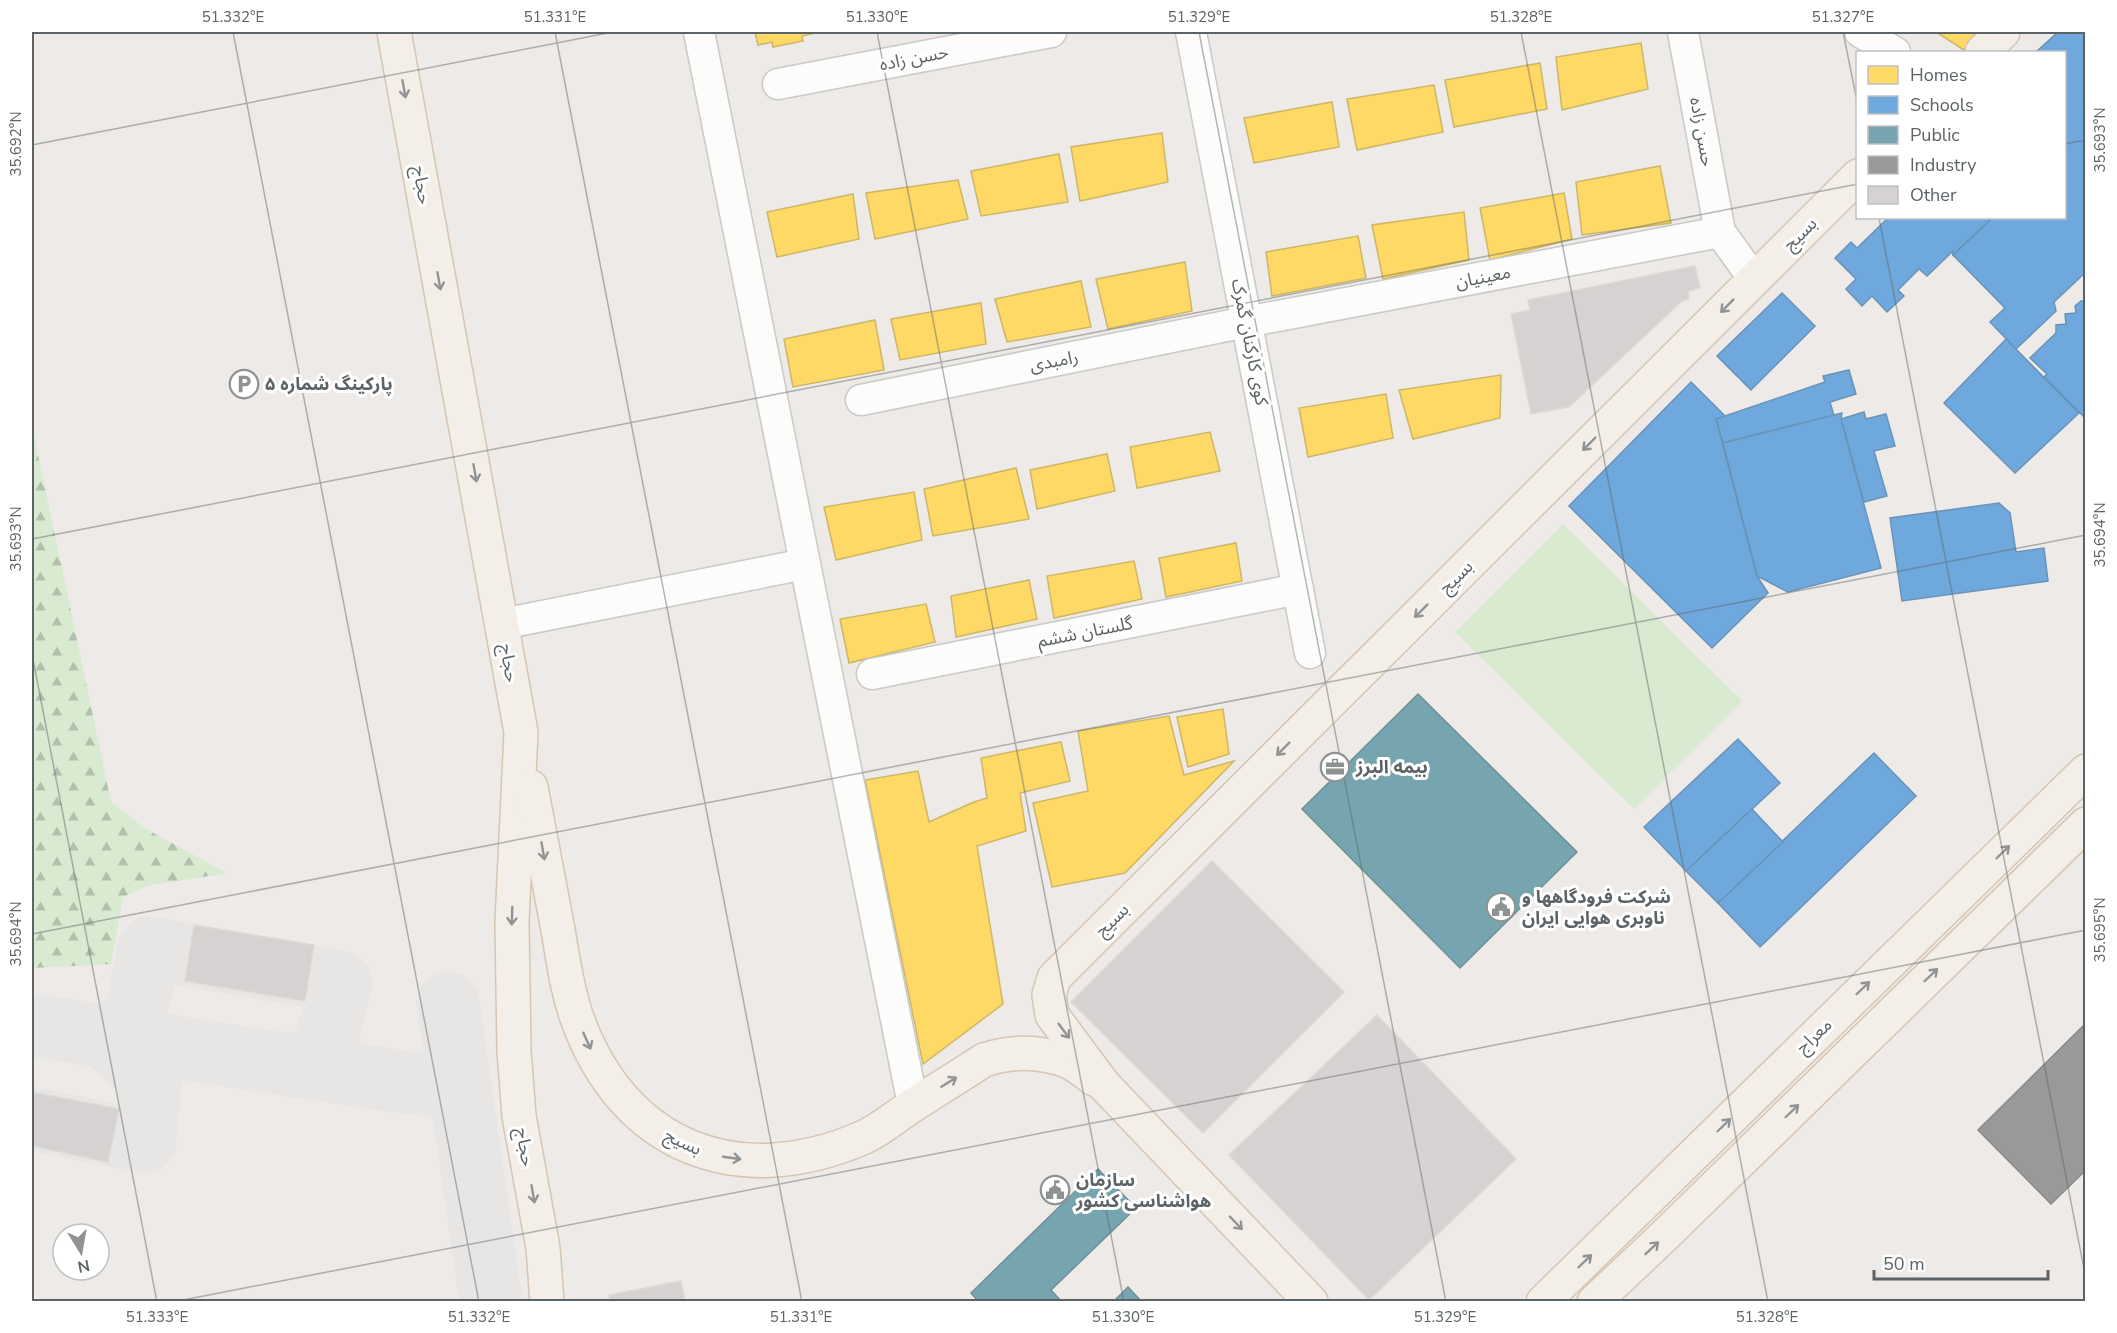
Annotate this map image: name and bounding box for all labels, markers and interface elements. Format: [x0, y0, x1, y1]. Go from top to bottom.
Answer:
text: 51.332°E [202, 7, 264, 27]
text: 51.331°E [524, 7, 586, 27]
text: 51.330°E [846, 7, 908, 27]
text: 51.329°E [1168, 7, 1230, 27]
text: 51.328°E [1490, 7, 1552, 27]
text: 51.327°E [1812, 7, 1874, 27]
street label: حسن زاده [877, 40, 951, 76]
legend [1856, 51, 2066, 219]
text: Homes [1910, 63, 1967, 87]
one-way arrow [399, 79, 410, 98]
text: Schools [1910, 93, 1974, 117]
street label: حسن زاده [1684, 95, 1720, 169]
text: 35.693°N [2090, 107, 2110, 173]
text: 35.692°N [6, 111, 26, 177]
text: Public [1910, 123, 1960, 147]
text: Industry [1910, 153, 1977, 177]
street label: حجاج [406, 164, 437, 206]
text: Other [1910, 183, 1957, 207]
street label: بسیج [1778, 212, 1823, 257]
street label: معینیان [1453, 260, 1513, 294]
one-way arrow [434, 271, 445, 290]
street label: کوی کارکنان گمرک [1226, 277, 1274, 408]
one-way arrow [1719, 299, 1734, 314]
street label: رامبدی [1027, 345, 1081, 377]
parking icon: پارکینگ شماره ۵ [228, 368, 260, 400]
place label: پارکینگ شماره ۵ [265, 372, 393, 396]
one-way arrow [1581, 437, 1596, 452]
one-way arrow [469, 462, 480, 482]
text: 35.694°N [2090, 502, 2110, 568]
text: 35.693°N [6, 506, 26, 572]
street label: بسیج [1434, 555, 1479, 600]
one-way arrow [1414, 604, 1428, 619]
street label: گلستان ششم [1035, 611, 1135, 654]
street label: حجاج [493, 642, 524, 684]
one-way arrow [1275, 742, 1290, 757]
office icon: بیمه البرز [1319, 751, 1351, 783]
place label: بیمه البرز [1355, 755, 1428, 779]
one-way arrow [538, 841, 549, 861]
one-way arrow [1995, 845, 2010, 859]
place label: شرکت فرودگاهها و ناوبری هوایی ایران [1522, 885, 1671, 930]
public building icon: شرکت فرودگاهها و ناوبری هوایی ایران [1485, 891, 1517, 923]
text: 35.695°N [2090, 897, 2110, 963]
street label: بسیج [1090, 898, 1135, 943]
text: 35.694°N [6, 901, 26, 967]
one-way arrow [507, 906, 518, 926]
one-way arrow [1924, 968, 1939, 982]
one-way arrow [1856, 981, 1871, 996]
street label: معراج [1791, 1013, 1838, 1060]
one-way arrow [1058, 1023, 1070, 1039]
one-way arrow [582, 1031, 594, 1049]
one-way arrow [940, 1076, 957, 1088]
one-way arrow [1784, 1104, 1799, 1119]
one-way arrow [1717, 1117, 1732, 1132]
street label: بسیج [660, 1123, 706, 1162]
street label: حجاج [509, 1126, 540, 1168]
one-way arrow [721, 1153, 741, 1164]
place label: سازمان هواشناسی کشور [1075, 1168, 1211, 1213]
public building icon: سازمان هواشناسی کشور [1039, 1174, 1071, 1206]
one-way arrow [528, 1183, 539, 1203]
one-way arrow [1229, 1215, 1243, 1230]
north arrow [51, 1222, 111, 1282]
one-way arrow [1645, 1240, 1660, 1255]
scale bar [1874, 1243, 2048, 1281]
text: 50 m [1883, 1252, 1925, 1276]
one-way arrow [1577, 1253, 1592, 1268]
text: N [76, 1254, 92, 1278]
text: 51.333°E [126, 1307, 188, 1327]
text: 51.332°E [448, 1307, 510, 1327]
text: 51.331°E [770, 1307, 832, 1327]
text: 51.330°E [1092, 1307, 1154, 1327]
text: 51.329°E [1414, 1307, 1476, 1327]
text: 51.328°E [1736, 1307, 1798, 1327]

